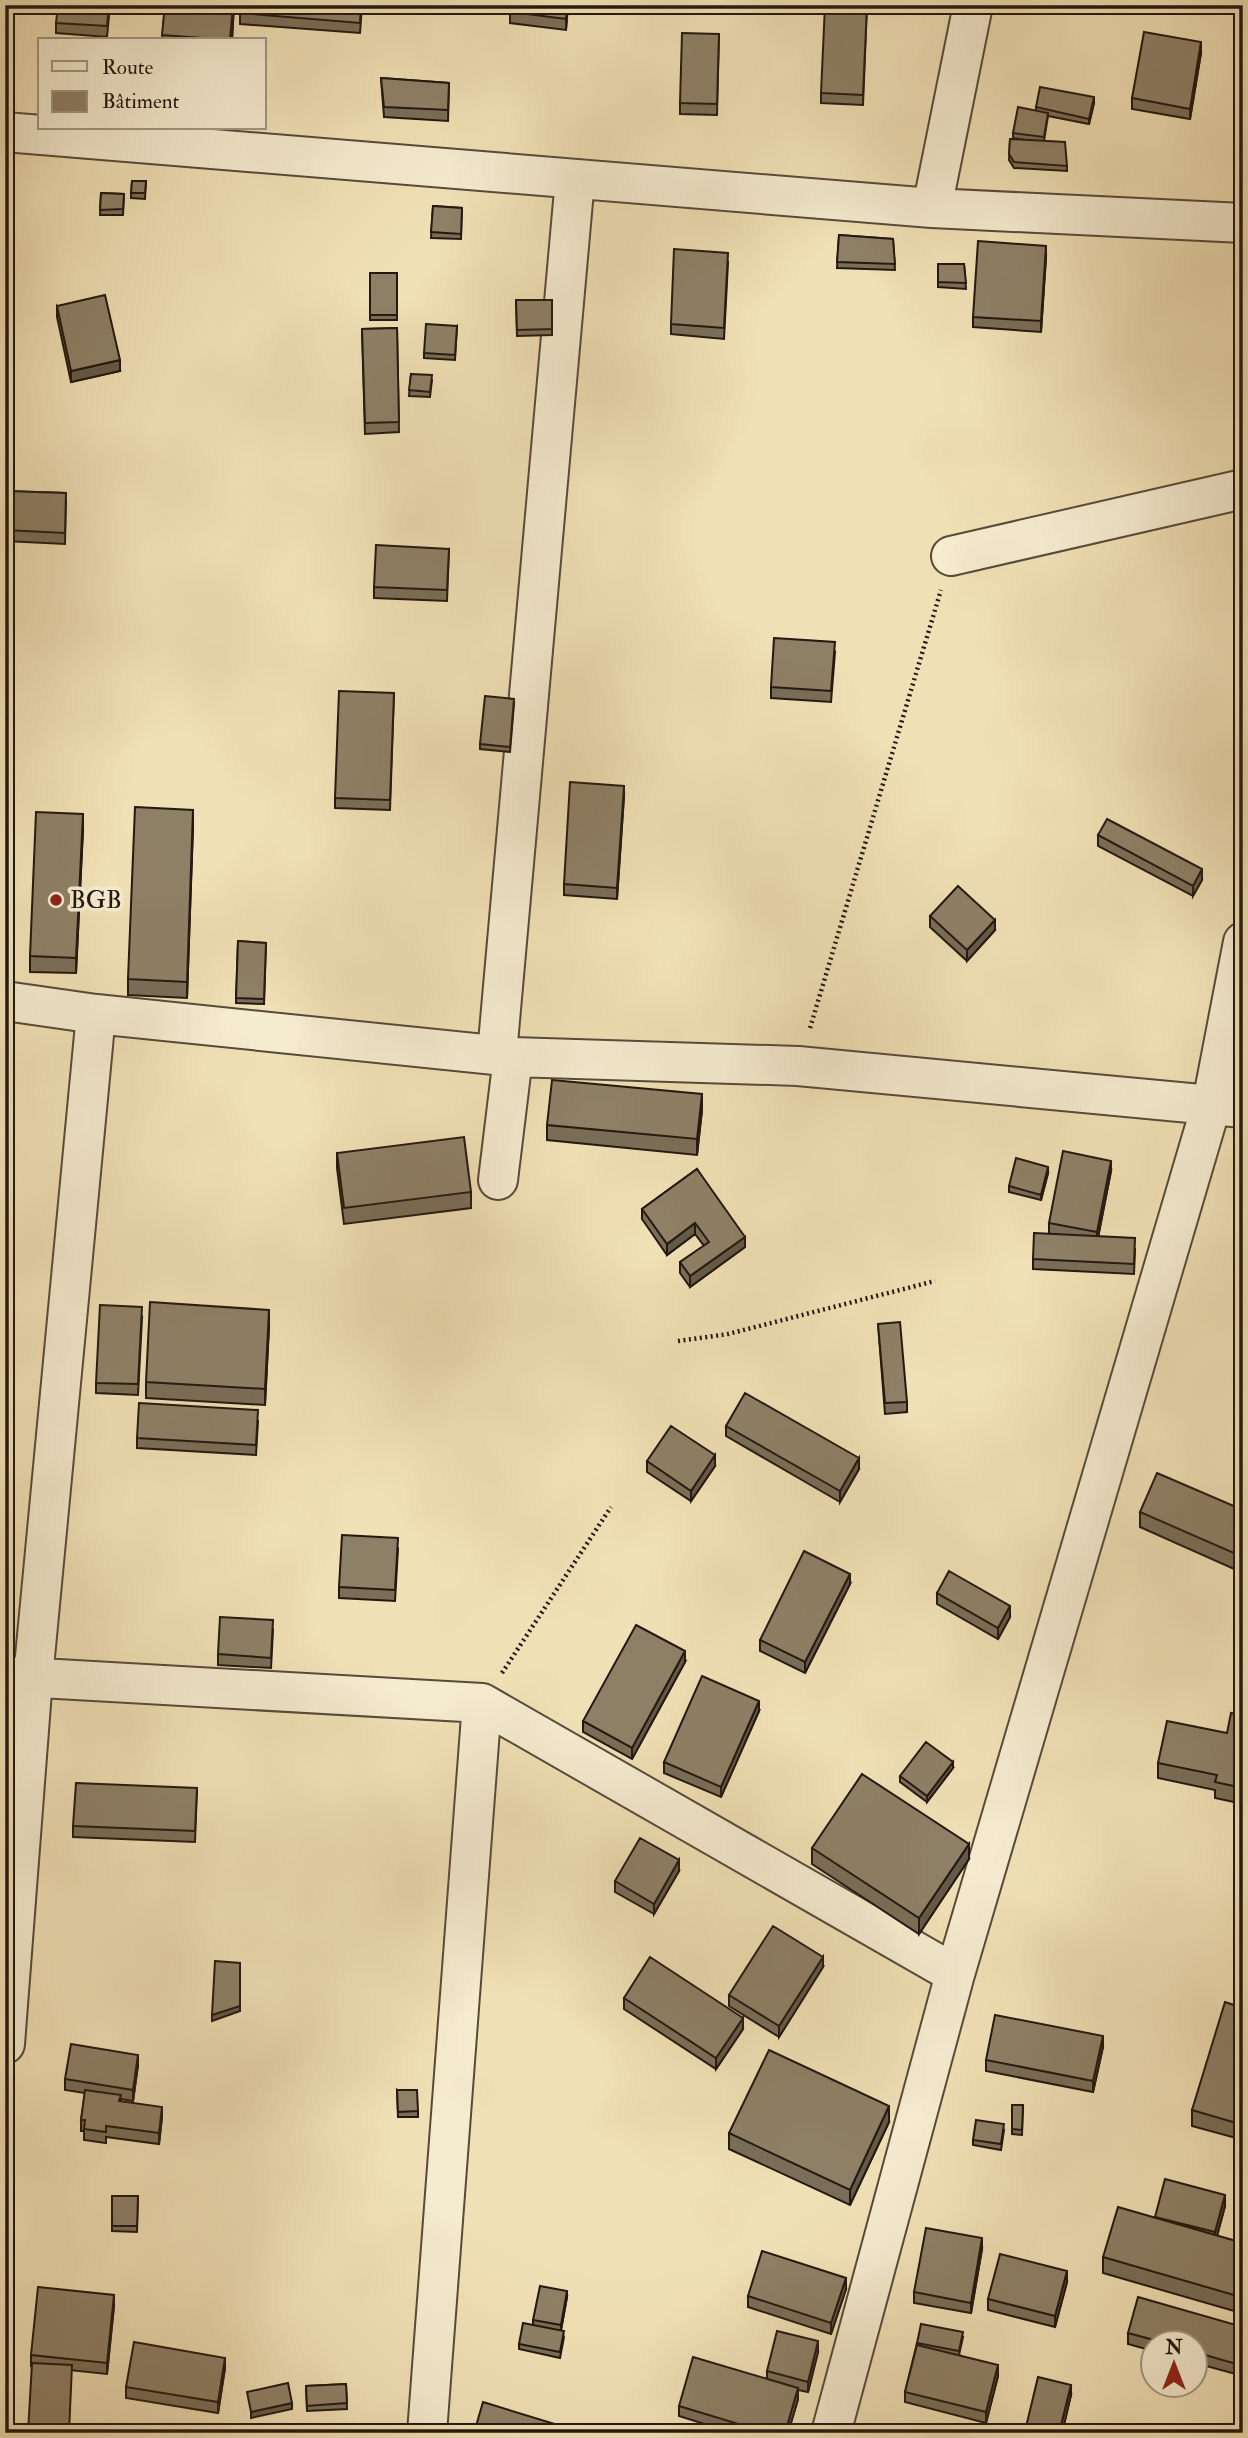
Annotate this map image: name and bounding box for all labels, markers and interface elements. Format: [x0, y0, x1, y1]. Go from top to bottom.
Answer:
legend [38, 38, 266, 130]
text: Route [102, 54, 154, 81]
text: Bâtiment [102, 88, 179, 115]
place label: BGB [70, 885, 122, 916]
marker: BGB [48, 892, 64, 908]
north arrow [1140, 2330, 1210, 2400]
text: N [1164, 2336, 1183, 2360]

